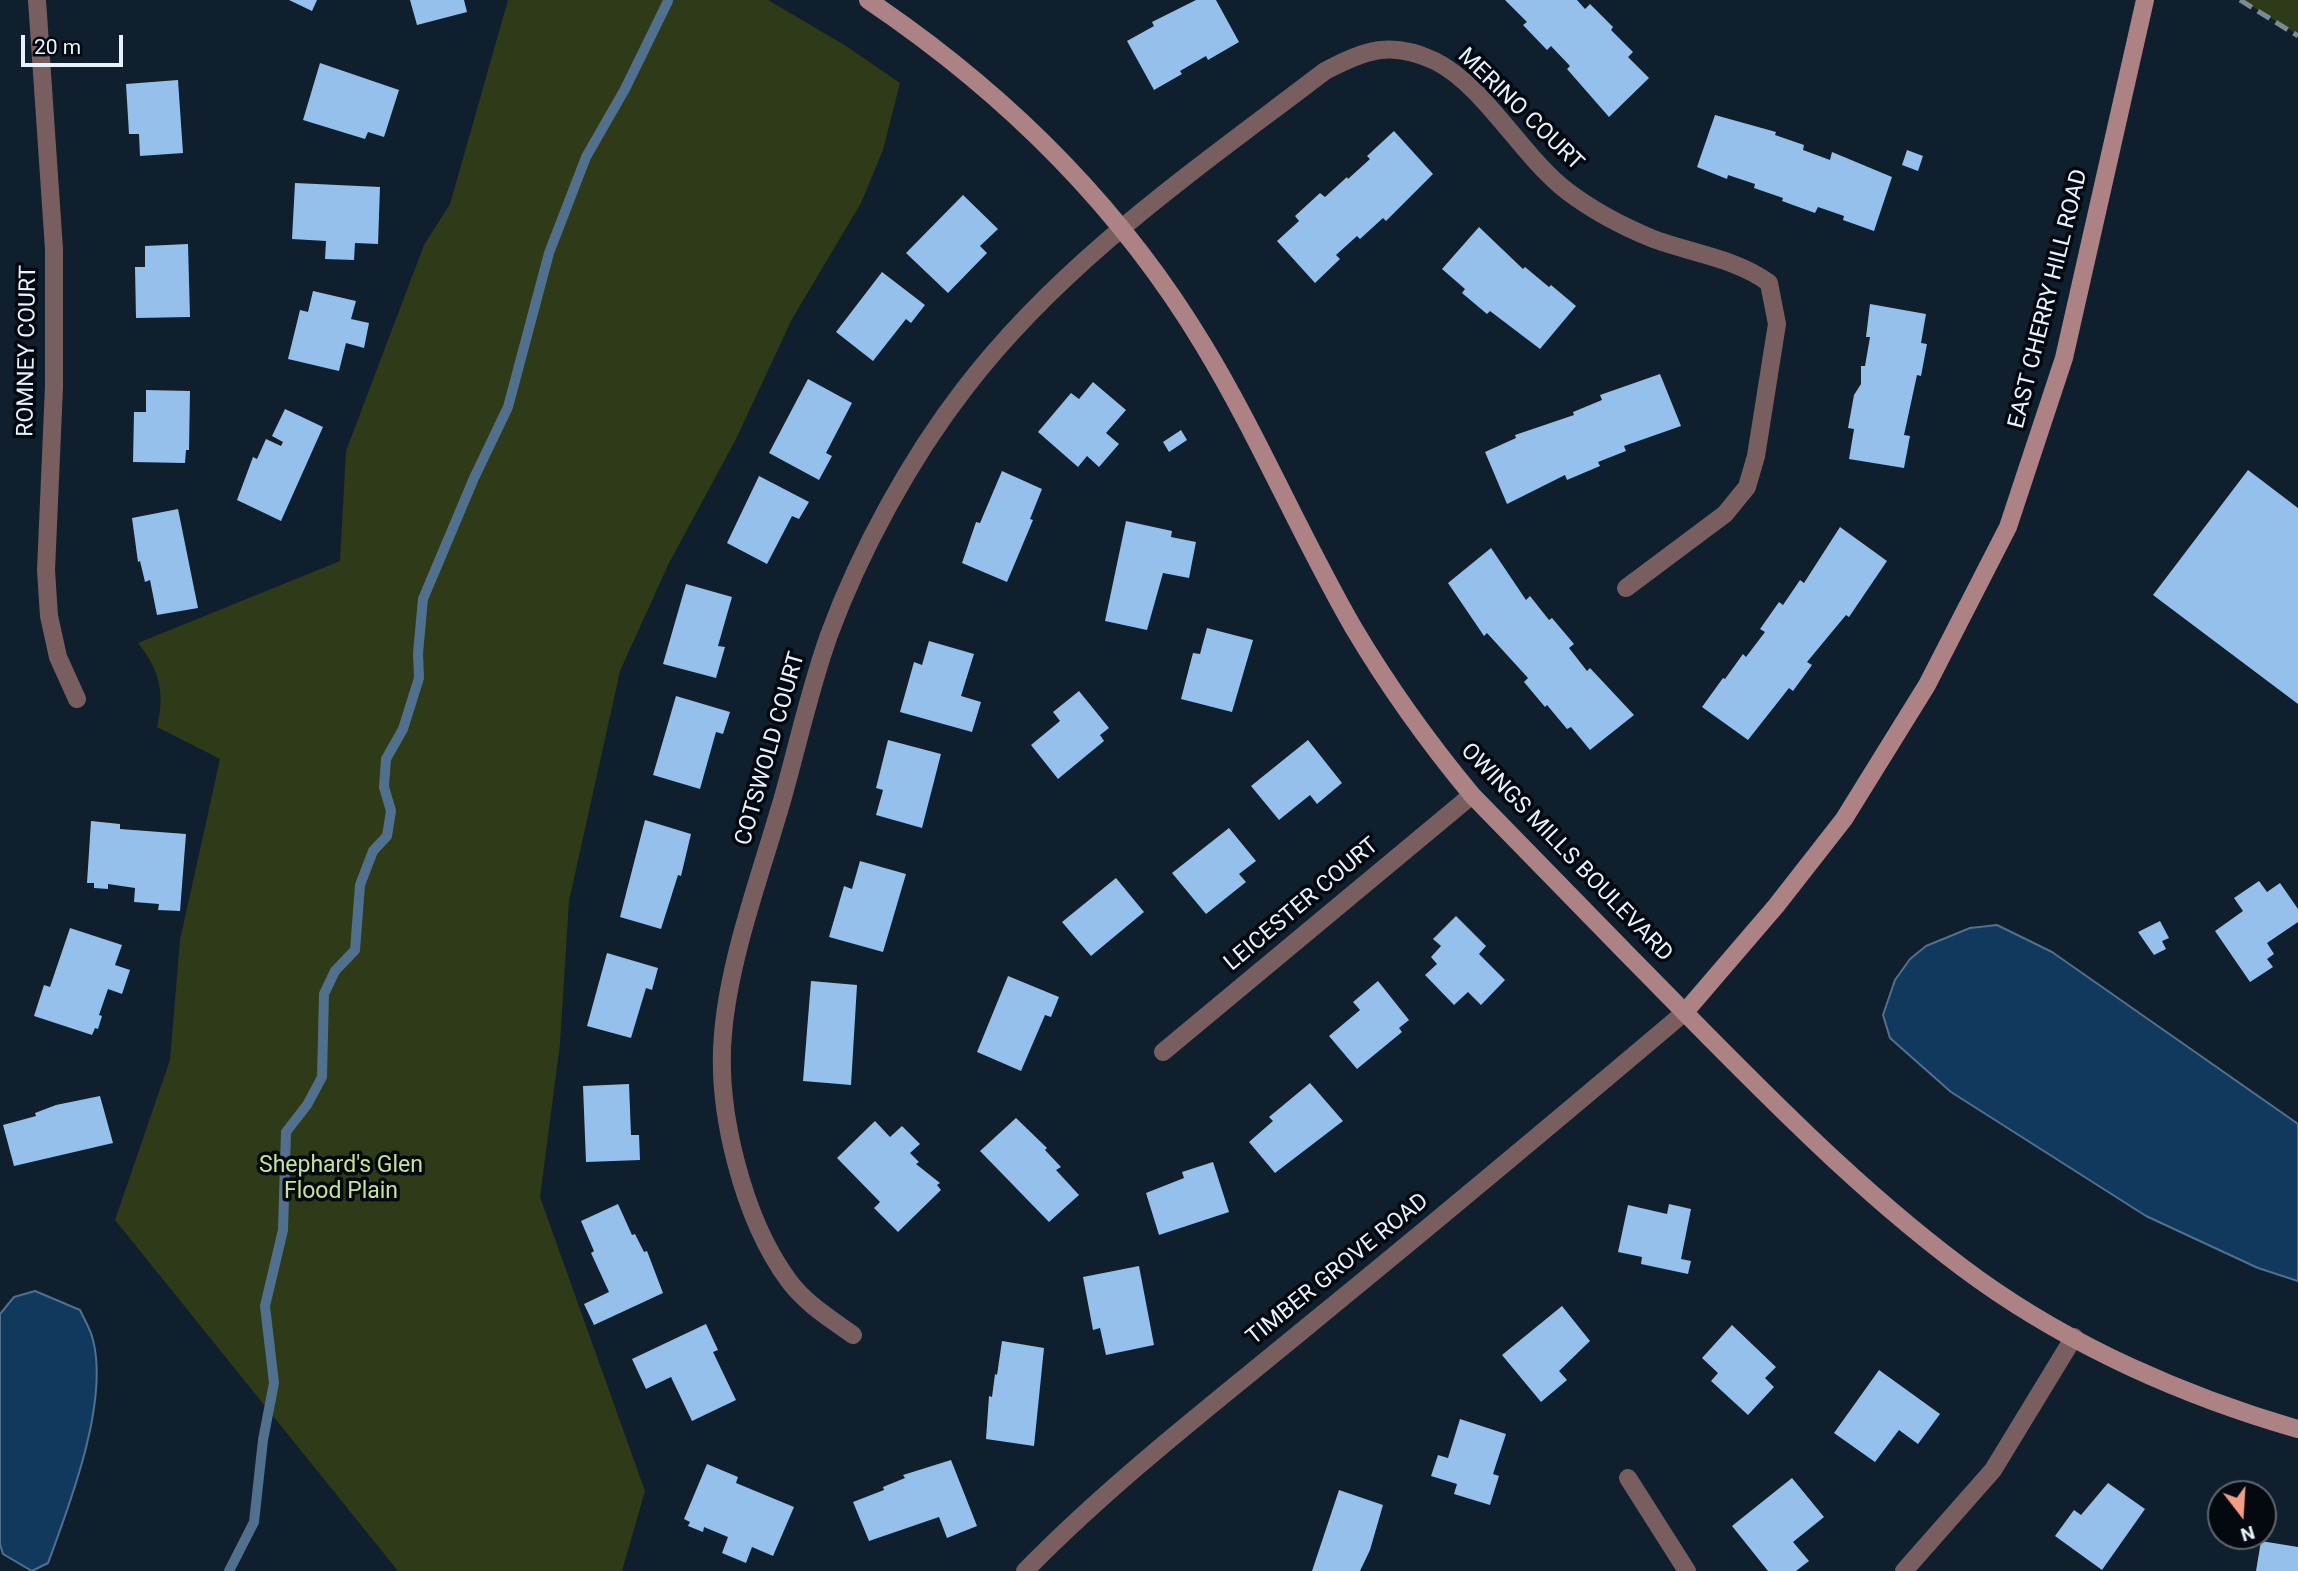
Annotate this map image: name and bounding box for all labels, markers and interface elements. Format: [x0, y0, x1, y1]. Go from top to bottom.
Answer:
scale bar [24, 21, 126, 65]
text: 20 m [34, 35, 81, 59]
street label: MERINO COURT [1451, 43, 1589, 177]
street label: EAST CHERRY HILL ROAD [2003, 167, 2095, 431]
street label: ROMNEY COURT [13, 265, 43, 437]
street label: COTSWOLD COURT [730, 649, 812, 849]
street label: OWINGS MILLS BOULEVARD [1454, 738, 1678, 968]
street label: LEICESTER COURT [1219, 832, 1385, 978]
park label: Shephard's Glen Flood Plain [259, 1152, 423, 1206]
street label: TIMBER GROVE ROAD [1241, 1188, 1435, 1352]
north arrow [2207, 1480, 2277, 1550]
text: N [2238, 1521, 2257, 1547]

